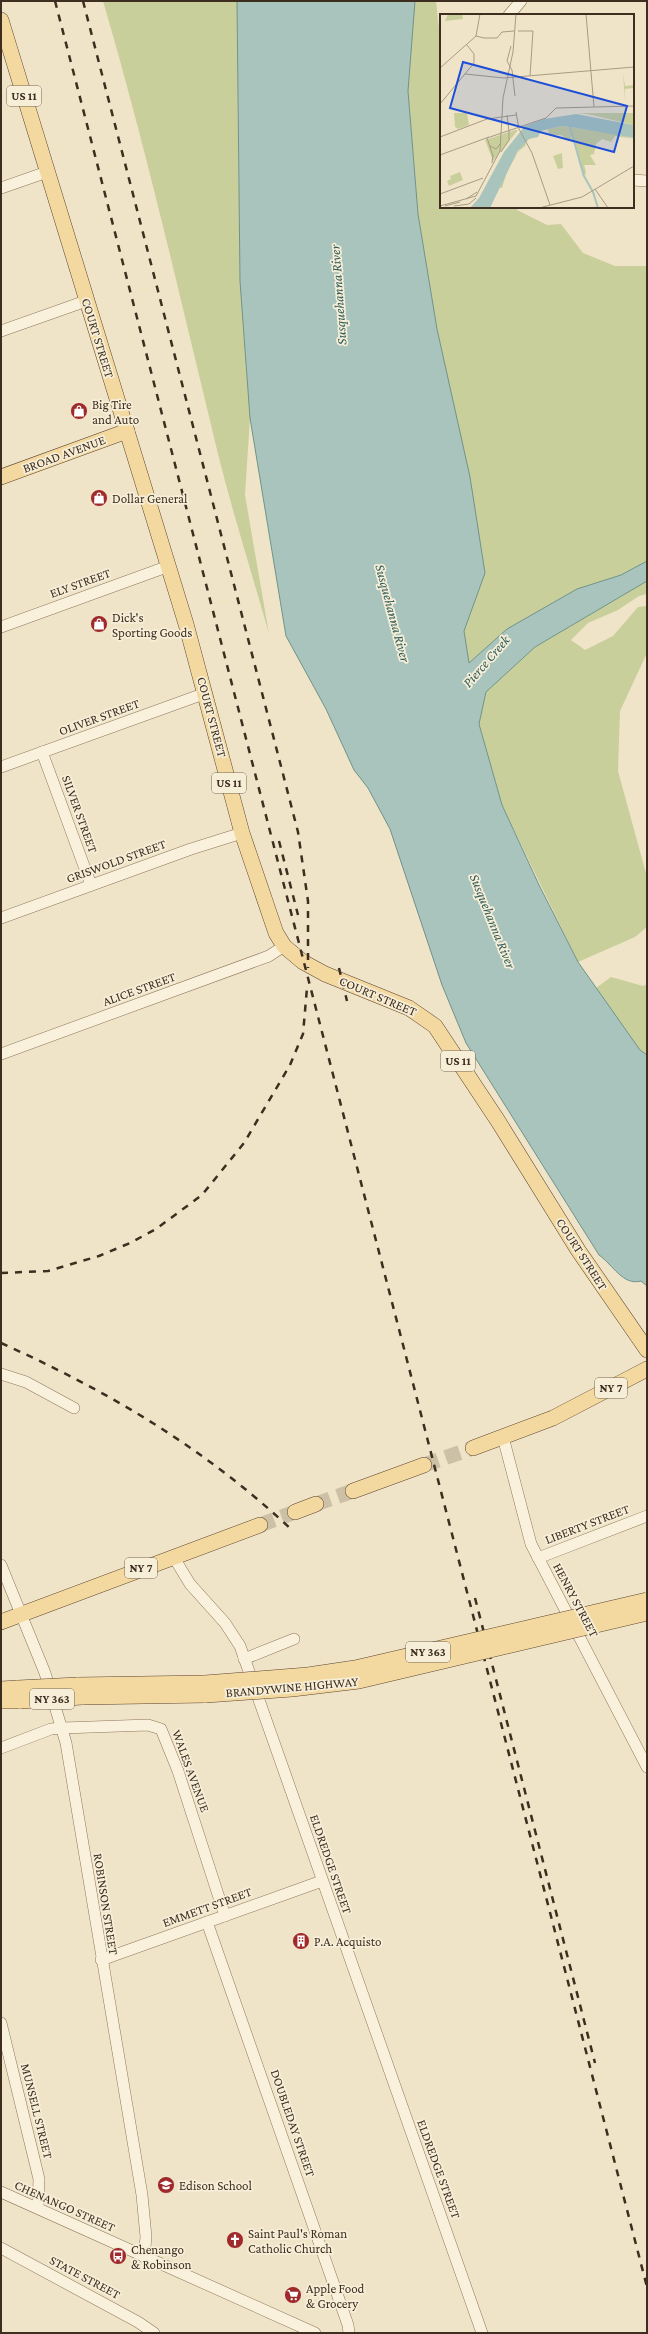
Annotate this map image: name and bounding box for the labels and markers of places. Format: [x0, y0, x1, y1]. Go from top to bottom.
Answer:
place label: Big Tire and Auto [92, 397, 139, 427]
shop icon: Big Tire and Auto [69, 401, 89, 421]
shop icon: Dollar General [89, 488, 109, 508]
place label: Dollar General [112, 491, 188, 506]
place label: Dick's Sporting Goods [112, 610, 192, 640]
shop icon: Dick's Sporting Goods [89, 614, 109, 634]
building icon: P.A. Acquisto [291, 1931, 311, 1951]
place label: P.A. Acquisto [314, 1934, 382, 1949]
school or university icon: Edison School [156, 2175, 176, 2195]
place label: Edison School [179, 2178, 253, 2193]
place label: Saint Paul's Roman Catholic Church [248, 2226, 347, 2256]
church icon: Saint Paul's Roman Catholic Church [225, 2230, 245, 2250]
place label: Chenango & Robinson [131, 2242, 192, 2272]
bus stop icon: Chenango & Robinson [108, 2246, 128, 2266]
place label: Apple Food & Grocery [306, 2281, 365, 2311]
supermarket icon: Apple Food & Grocery [283, 2285, 303, 2305]

